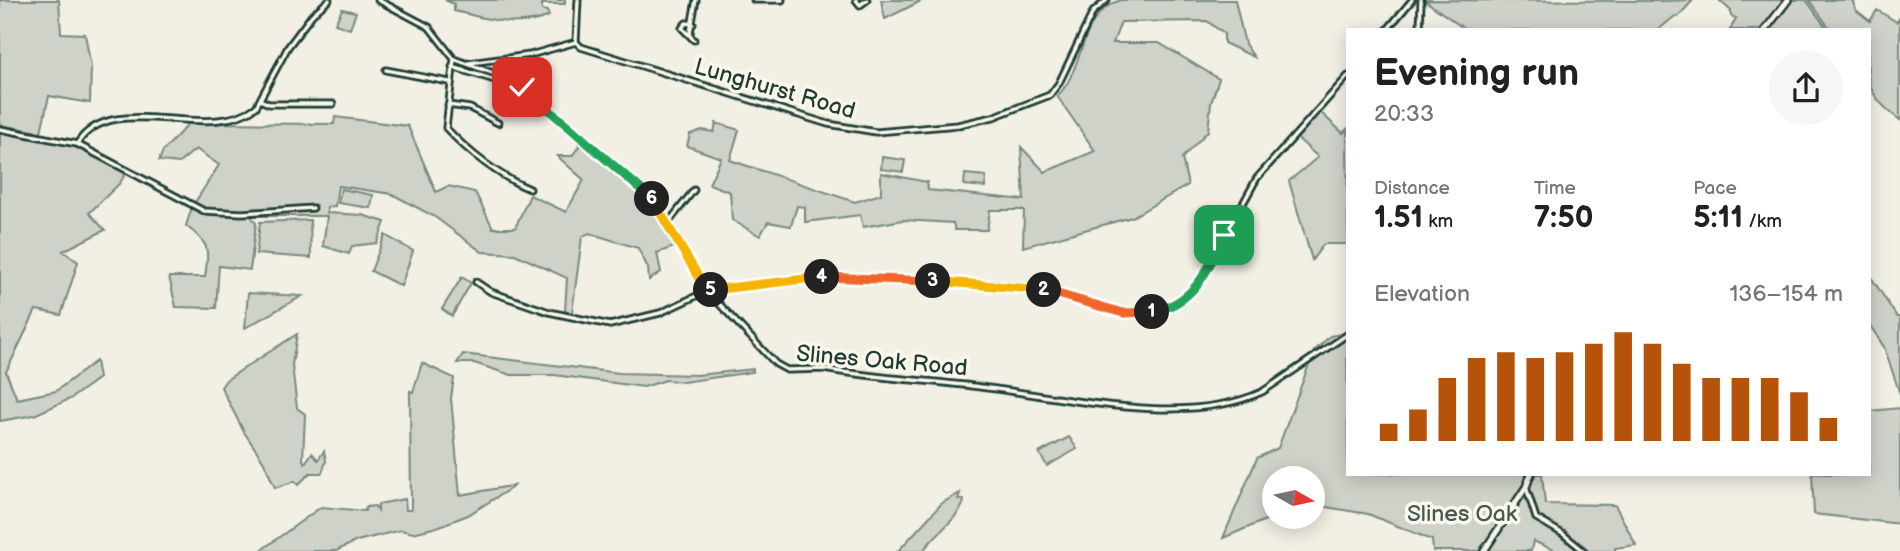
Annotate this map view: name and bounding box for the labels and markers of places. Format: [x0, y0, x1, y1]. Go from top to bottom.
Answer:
pin [492, 57, 552, 117]
pin: 6 [634, 182, 670, 216]
pin [1194, 205, 1254, 265]
pin: 4 [804, 260, 840, 294]
pin: 3 [916, 264, 950, 298]
pin: 5 [694, 272, 728, 308]
pin: 2 [1026, 272, 1062, 308]
pin: 1 [1134, 294, 1170, 330]

